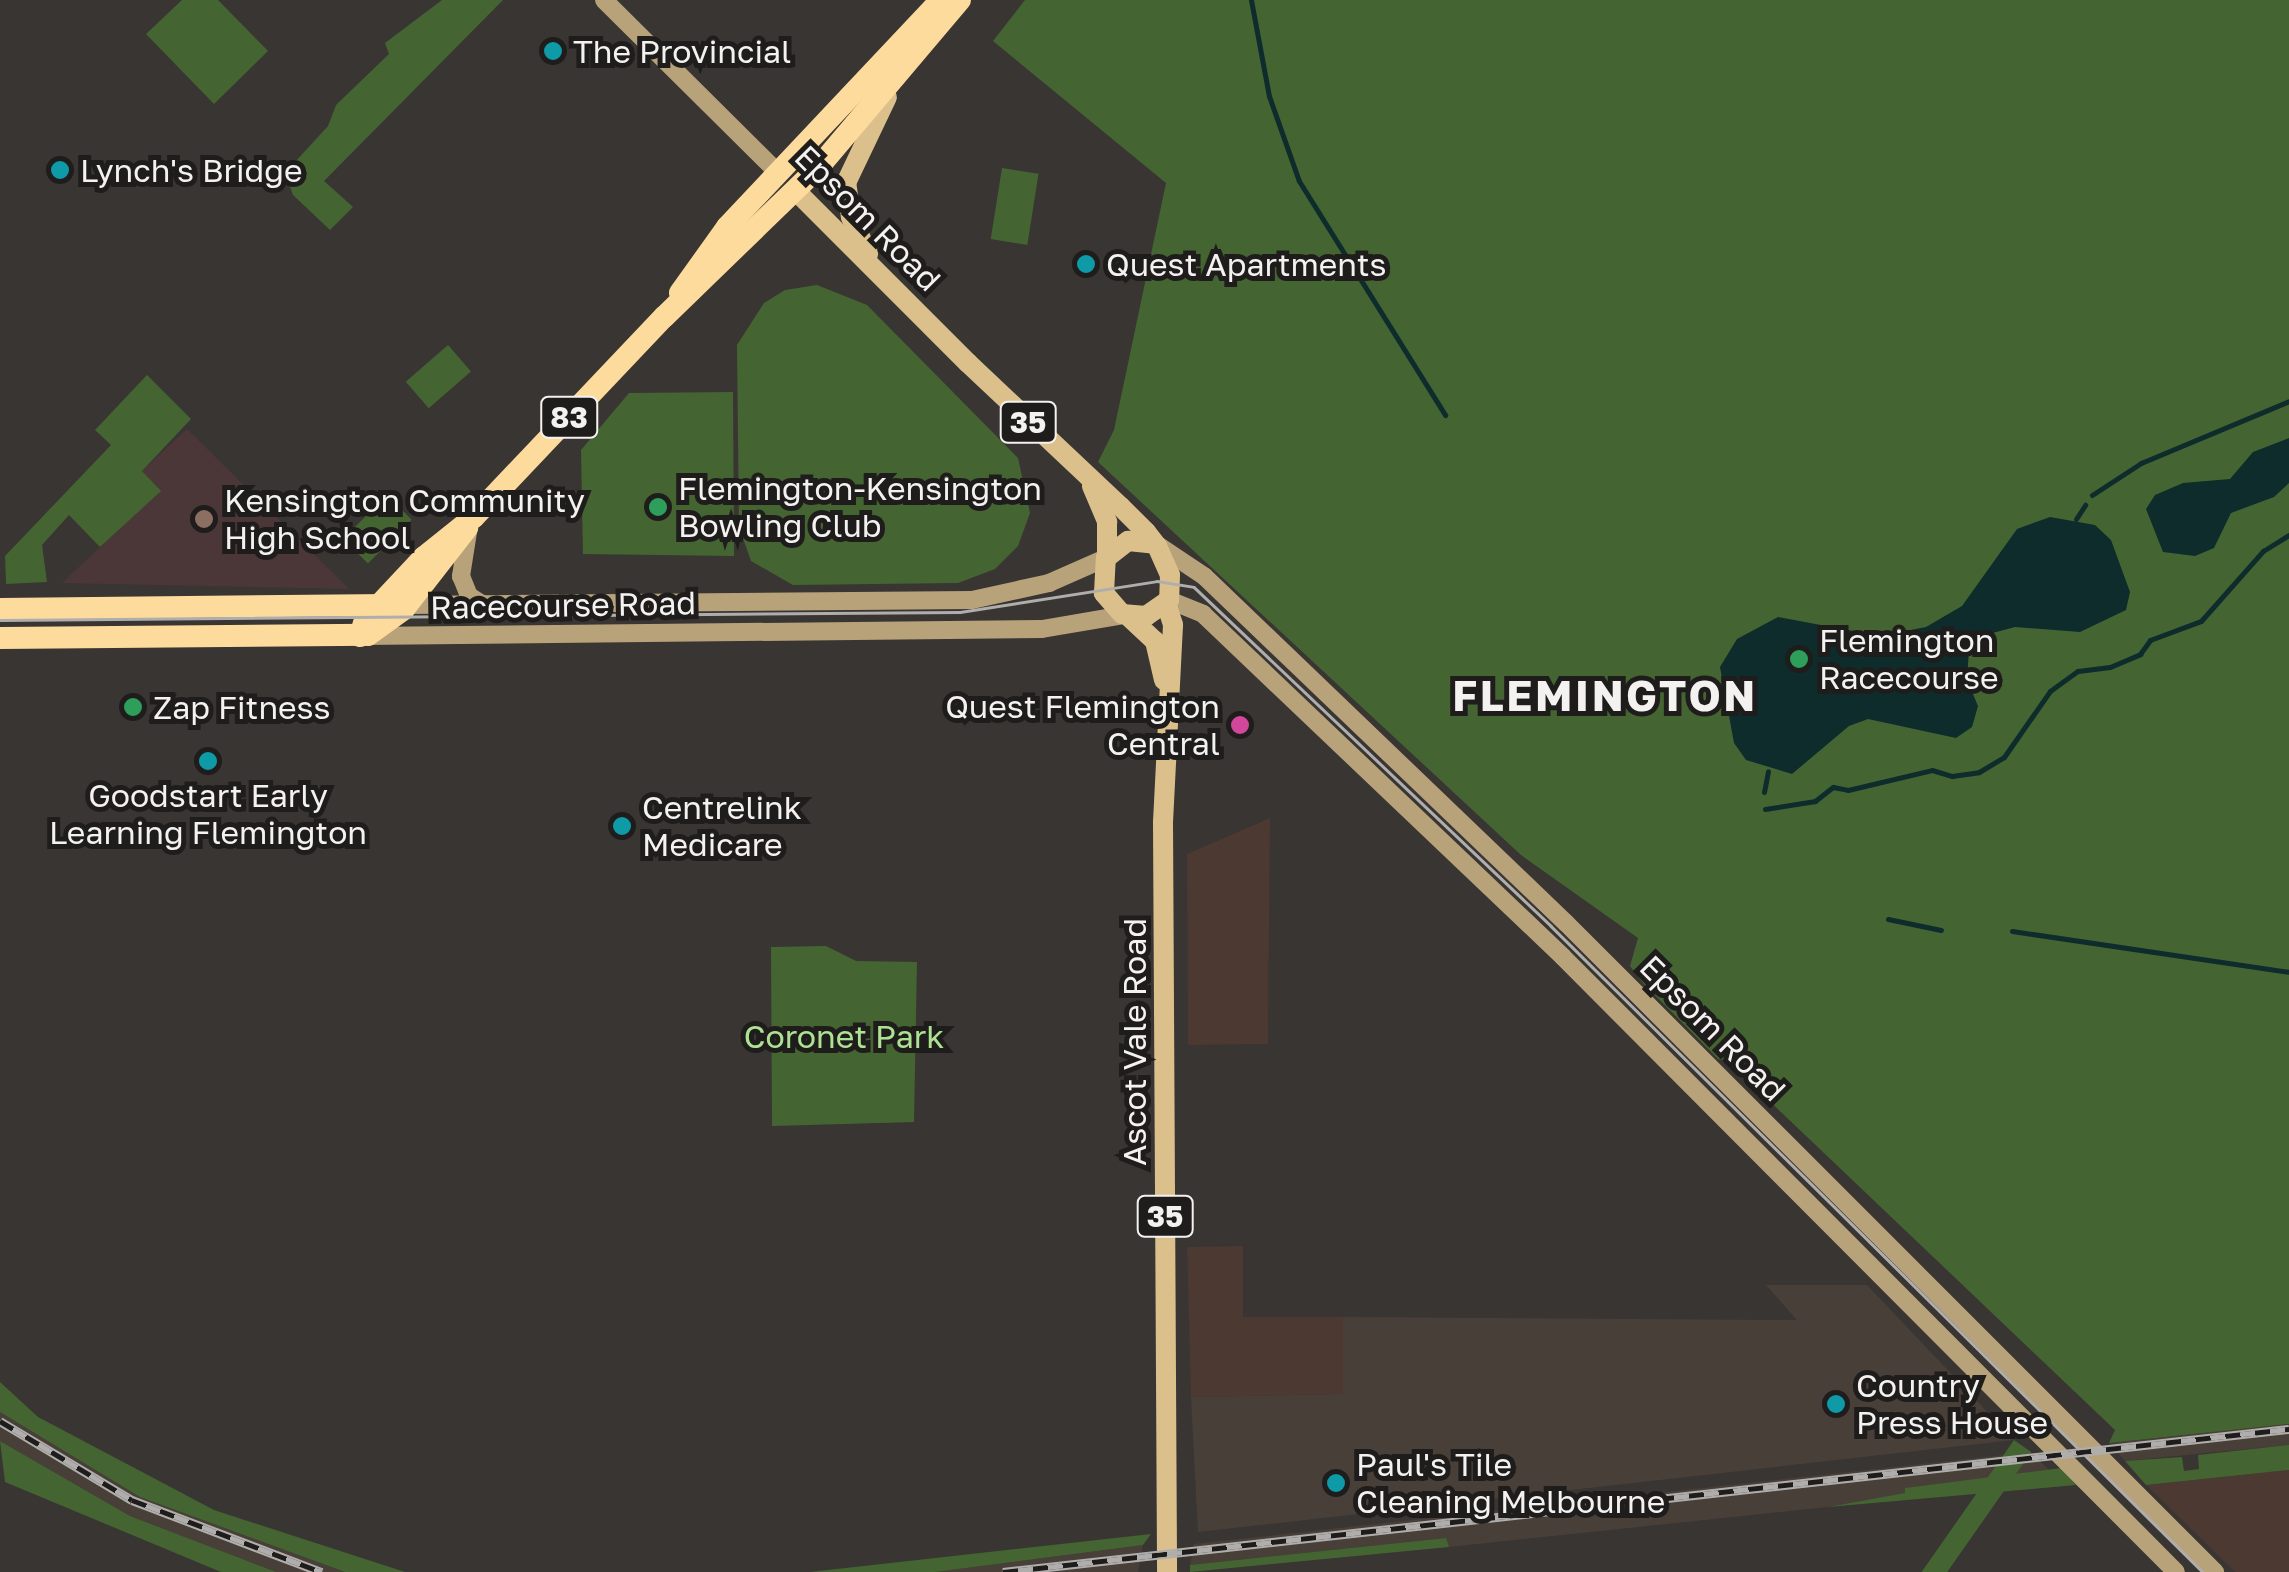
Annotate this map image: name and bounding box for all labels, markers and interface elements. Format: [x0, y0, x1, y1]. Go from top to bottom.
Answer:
place label: The Provincial [573, 32, 791, 70]
marker: The Provincial [542, 40, 564, 62]
street label: Epsom Road [787, 137, 949, 299]
place label: Lynch's Bridge [80, 151, 302, 189]
marker: Lynch's Bridge [49, 159, 71, 181]
place label: Quest Apartments [1106, 245, 1386, 283]
marker: Quest Apartments [1075, 253, 1097, 275]
road number: 83 [539, 392, 599, 442]
road number: 35 [998, 397, 1058, 447]
place label: Flemington-Kensington Bowling Club [678, 470, 1042, 545]
place label: Kensington Community High School [224, 482, 585, 557]
marker: Flemington-Kensington Bowling Club [647, 496, 669, 518]
marker: Kensington Community High School [193, 508, 215, 530]
street label: Racecourse Road [430, 583, 696, 627]
place label: Flemington Racecourse [1819, 622, 1999, 697]
marker: Flemington Racecourse [1788, 648, 1810, 670]
district label: FLEMINGTON [1452, 670, 1758, 720]
place label: Zap Fitness [153, 688, 331, 726]
place label: Quest Flemington Central [945, 688, 1220, 763]
marker: Zap Fitness [122, 696, 144, 718]
marker: Quest Flemington Central [1229, 714, 1251, 736]
marker: Goodstart Early Learning Flemington [197, 750, 219, 772]
place label: Goodstart Early Learning Flemington [49, 777, 367, 852]
place label: Centrelink Medicare [642, 789, 802, 864]
marker: Centrelink Medicare [611, 815, 633, 837]
street label: Ascot Vale Road [1115, 918, 1153, 1166]
street label: Epsom Road [1632, 947, 1794, 1109]
park label: Coronet Park [744, 1017, 944, 1055]
road number: 35 [1135, 1191, 1195, 1241]
place label: Country Press House [1856, 1367, 2048, 1442]
marker: Country Press House [1825, 1393, 1847, 1415]
place label: Paul's Tile Cleaning Melbourne [1356, 1446, 1665, 1521]
marker: Paul's Tile Cleaning Melbourne [1325, 1472, 1347, 1494]

